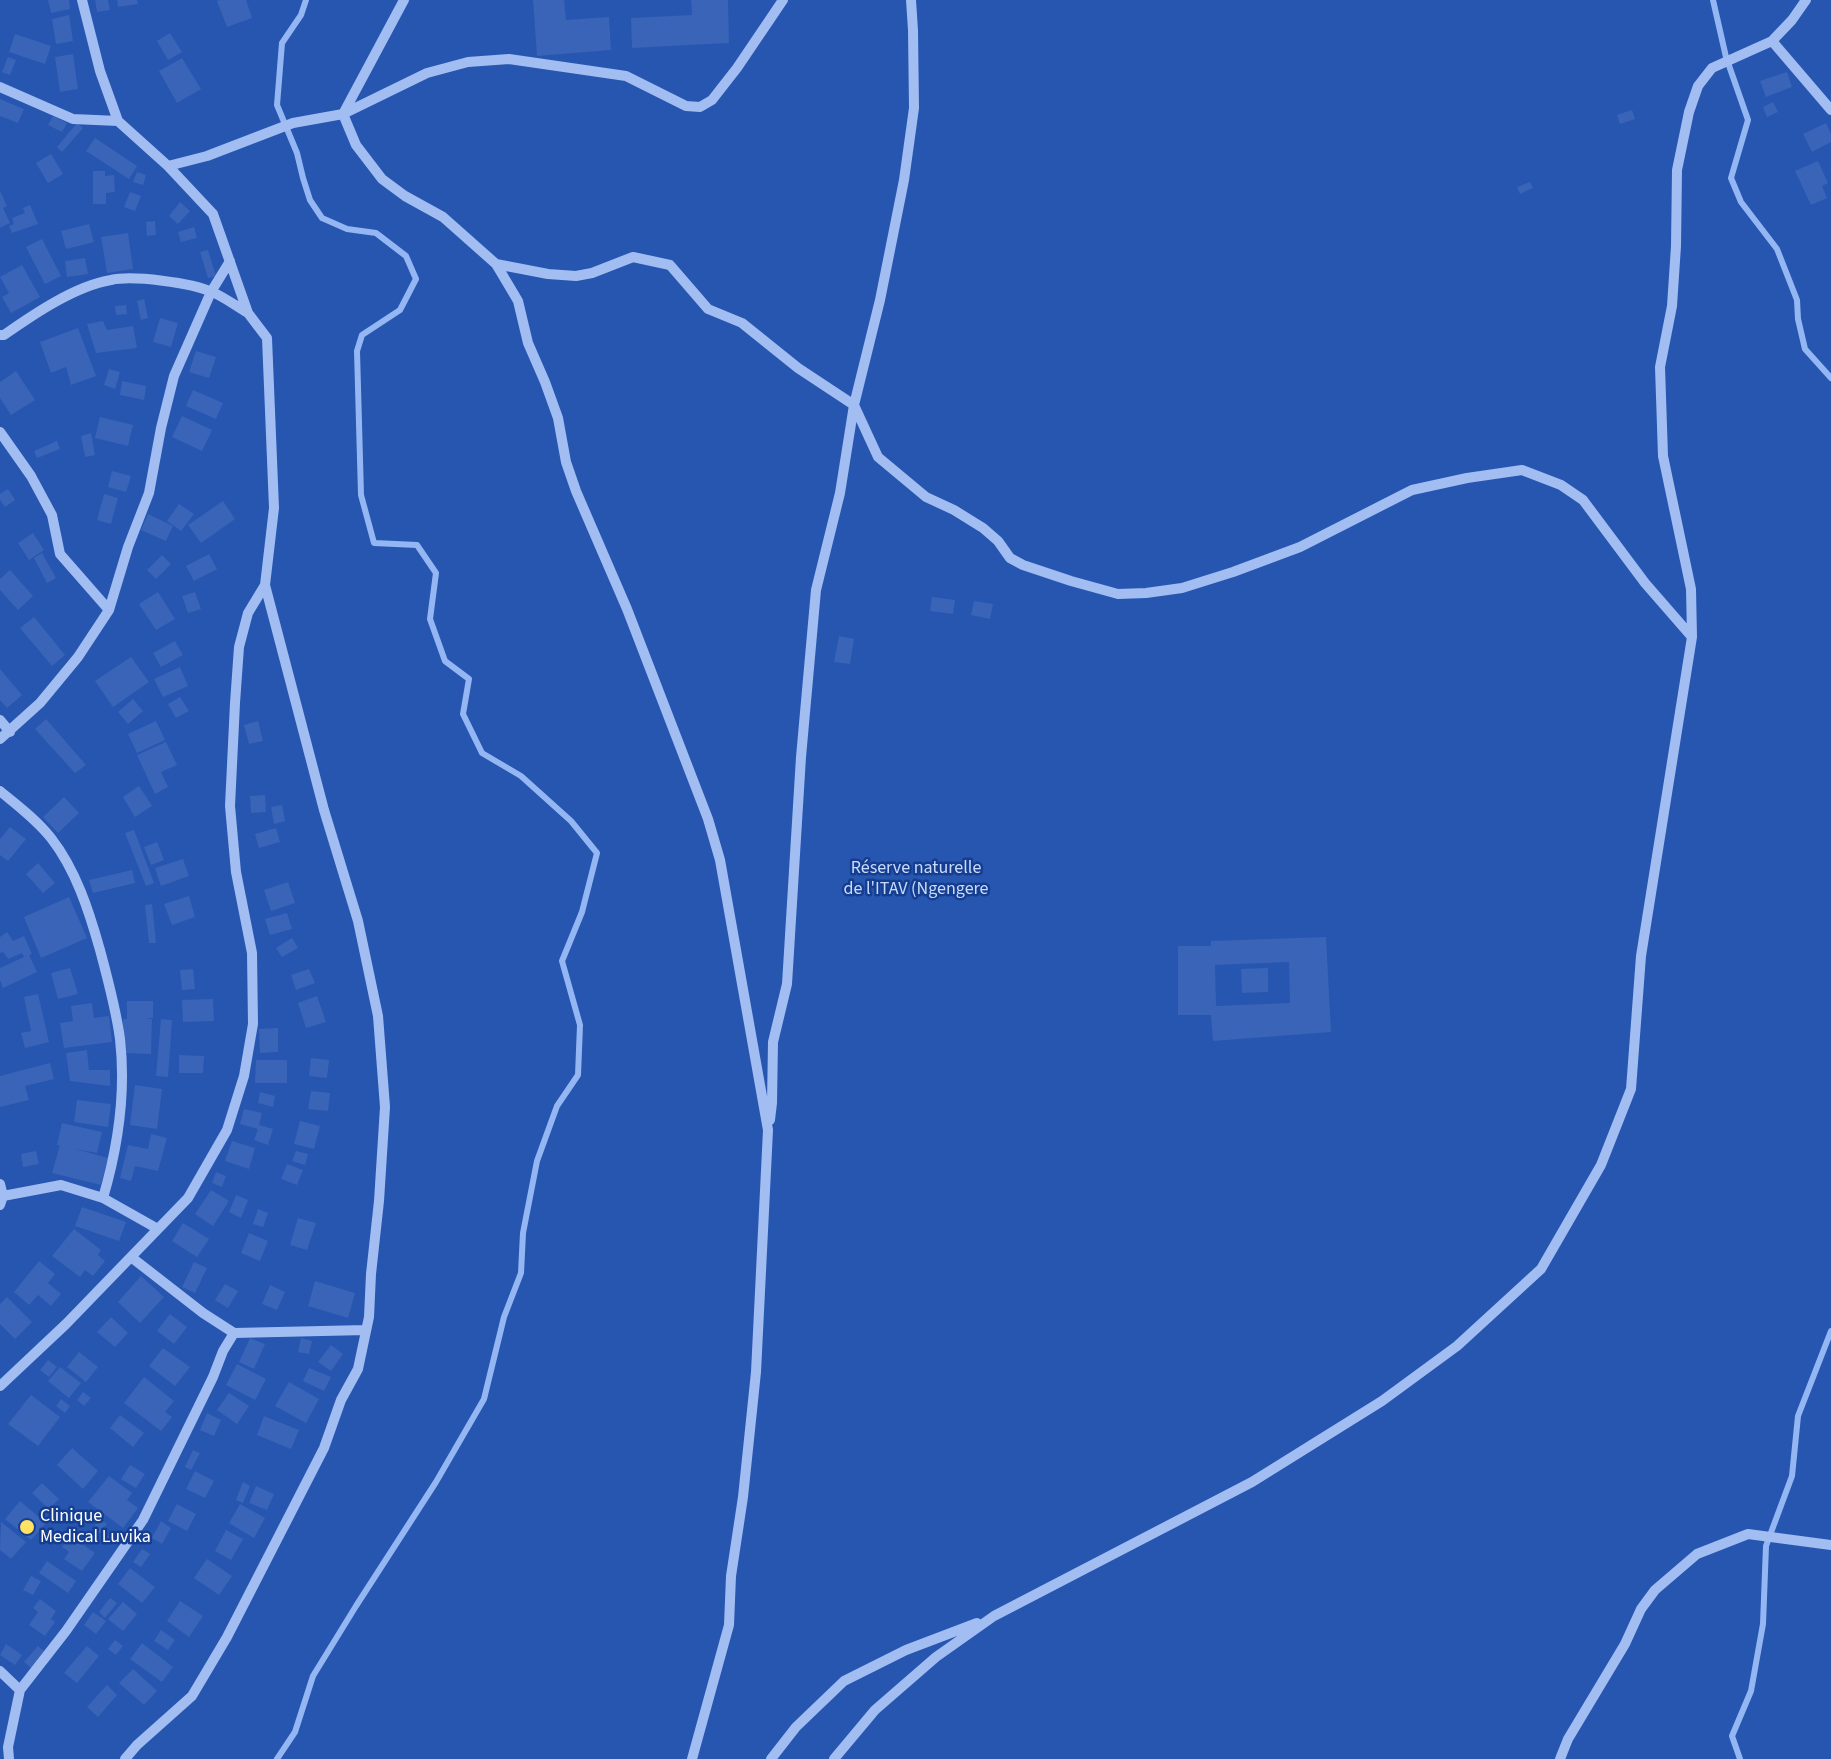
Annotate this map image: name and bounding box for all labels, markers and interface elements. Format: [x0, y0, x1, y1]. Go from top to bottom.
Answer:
park label: Réserve naturelle de l'ITAV (Ngengere [843, 858, 989, 900]
place label: Clinique Medical Luvika [40, 1506, 151, 1549]
marker: Clinique Medical Luvika [18, 1518, 36, 1536]

